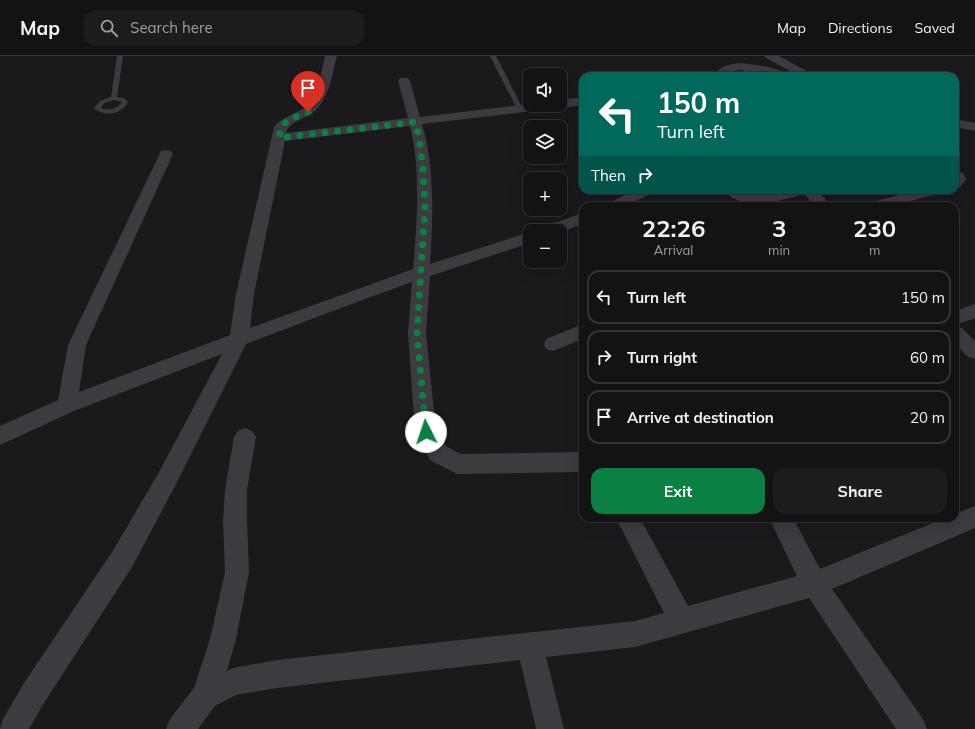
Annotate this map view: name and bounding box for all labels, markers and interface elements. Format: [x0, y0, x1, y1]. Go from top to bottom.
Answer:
search box [84, 10, 364, 46]
text: Map [20, 16, 60, 40]
icon: search [98, 17, 120, 39]
text: Search here [130, 18, 213, 37]
text: Map [777, 19, 806, 37]
text: Directions [828, 19, 893, 37]
text: Saved [915, 19, 955, 37]
map controls [523, 68, 567, 268]
button: sound [523, 68, 567, 112]
pin [291, 71, 325, 112]
icon: arrive [297, 77, 319, 99]
text: 150 m [657, 85, 740, 120]
icon: left [591, 88, 643, 140]
button: layers [523, 120, 567, 164]
text: Turn left [657, 120, 725, 143]
icon: right [634, 164, 656, 186]
text: Then [591, 166, 626, 185]
button: + [523, 172, 567, 216]
text: 22:26 [642, 213, 705, 243]
text: 3 [772, 213, 786, 243]
text: 230 [853, 213, 896, 243]
button: − [523, 224, 567, 268]
text: Arrival [654, 242, 693, 258]
text: min [768, 242, 790, 258]
text: m [869, 242, 880, 258]
icon: left [593, 286, 615, 308]
text: Turn left [627, 288, 686, 307]
text: 150 m [901, 288, 945, 307]
icon: right [593, 346, 615, 368]
text: Turn right [627, 348, 697, 367]
text: 60 m [910, 348, 945, 367]
icon: arrive [593, 406, 615, 428]
text: Arrive at destination [627, 408, 774, 427]
text: 20 m [910, 408, 945, 427]
position arrow [405, 411, 447, 453]
button: Exit [591, 468, 765, 514]
button: Share [773, 468, 947, 514]

